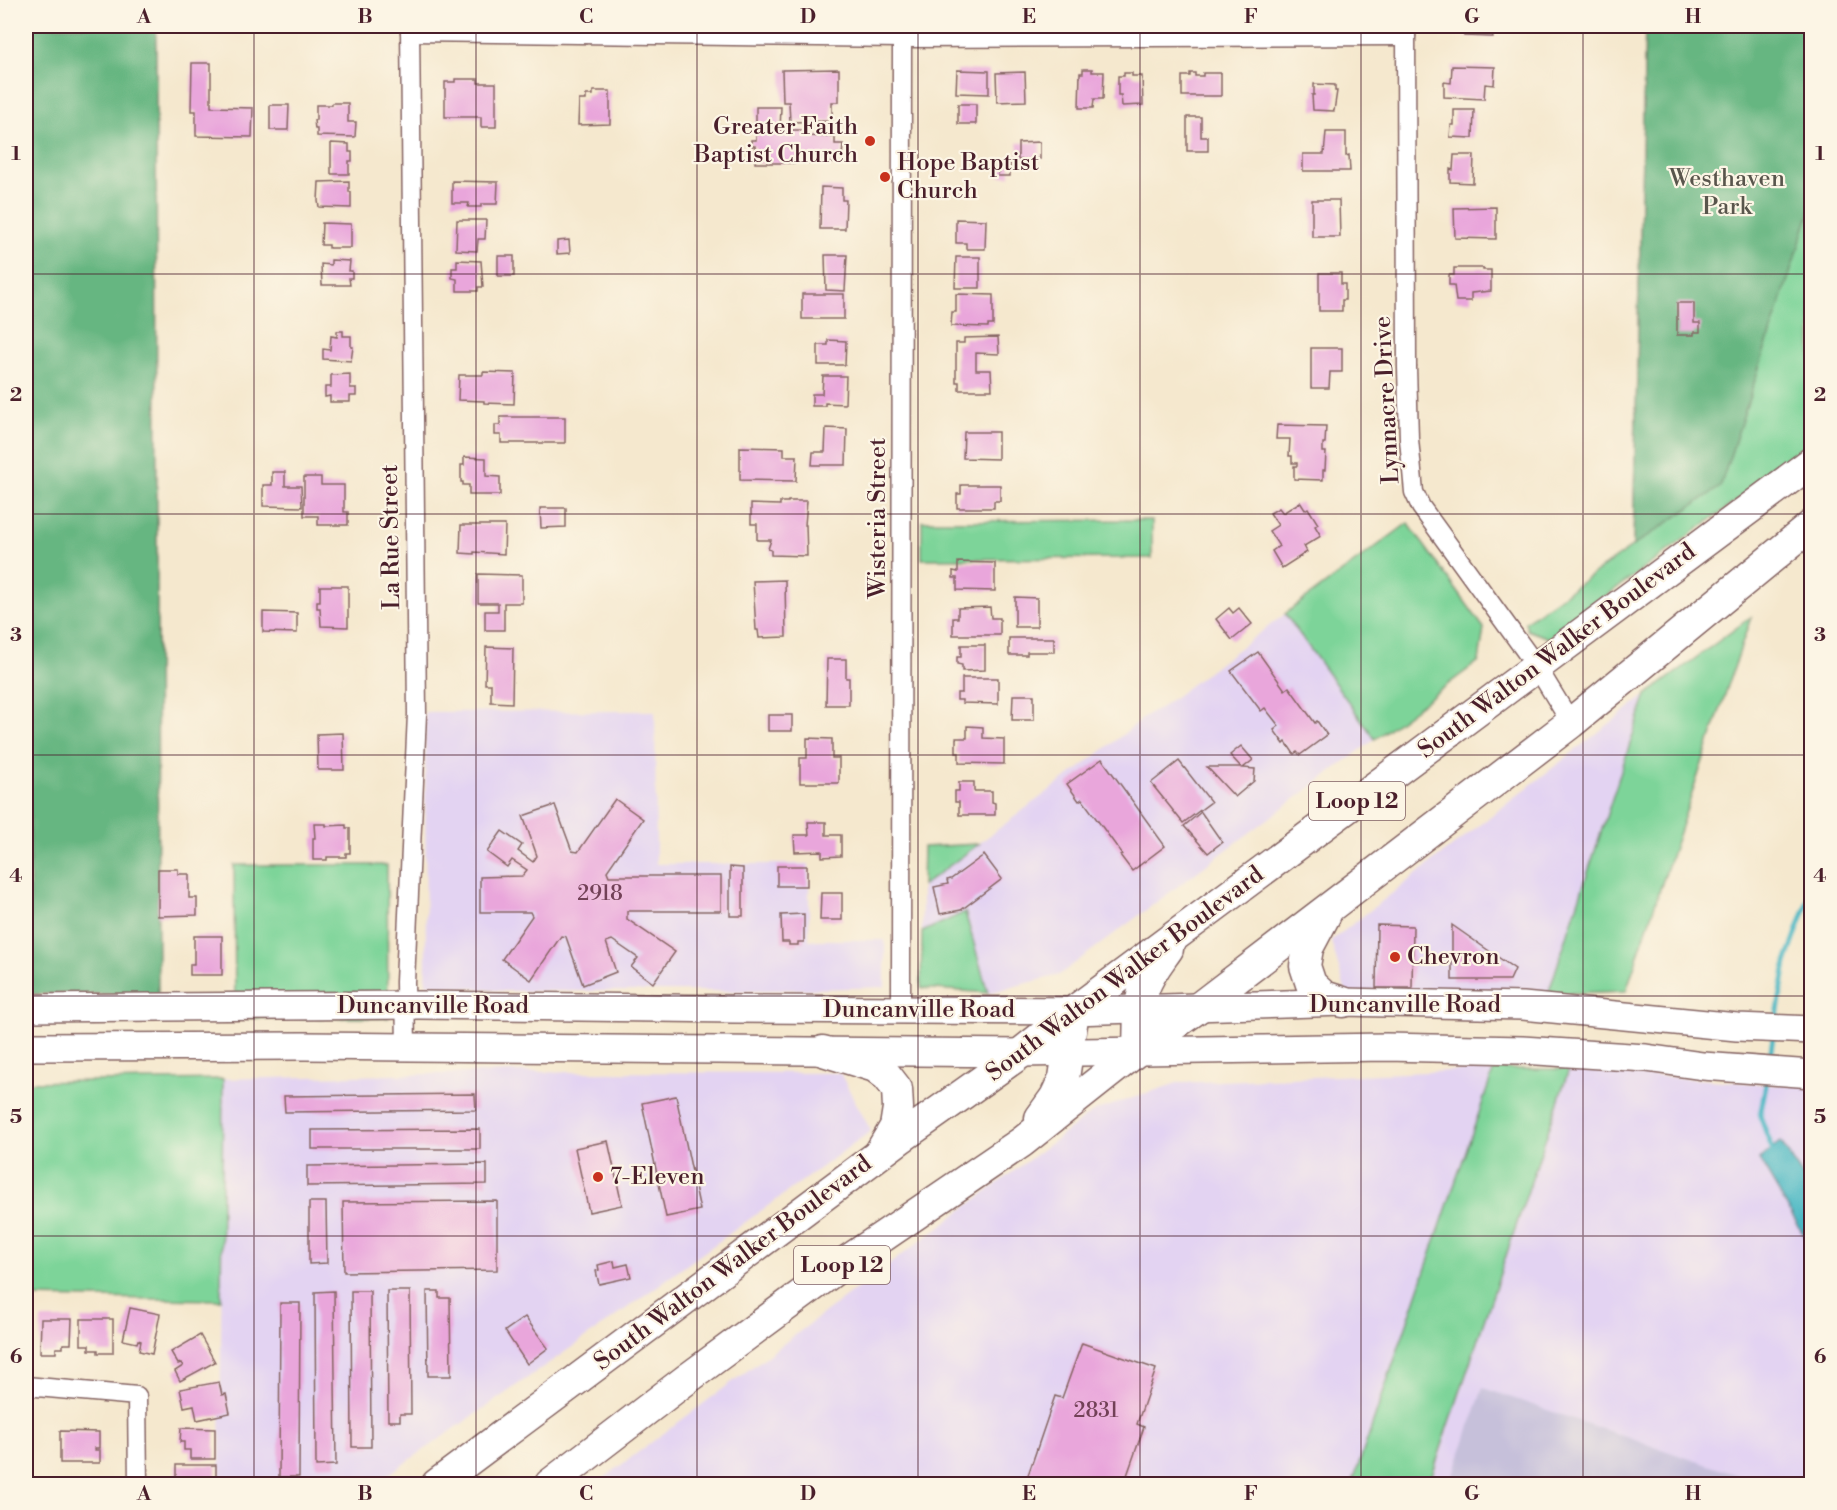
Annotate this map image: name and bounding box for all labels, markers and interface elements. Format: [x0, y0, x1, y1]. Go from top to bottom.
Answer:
text: A [136, 5, 152, 30]
text: B [357, 5, 373, 30]
text: C [579, 5, 593, 30]
text: D [800, 5, 816, 30]
text: E [1022, 5, 1036, 30]
text: F [1244, 5, 1258, 30]
text: G [1464, 5, 1480, 30]
text: H [1685, 5, 1702, 30]
place label: Greater Faith Baptist Church [693, 112, 858, 170]
marker: Greater Faith Baptist Church [863, 134, 877, 148]
text: 1 [11, 142, 21, 167]
text: 1 [1815, 142, 1825, 167]
place label: Hope Baptist Church [897, 148, 1040, 206]
park label: Westhaven Park [1668, 164, 1785, 222]
marker: Hope Baptist Church [878, 170, 892, 184]
street label: Lynnacre Drive [1368, 315, 1406, 485]
text: 2 [10, 383, 22, 408]
text: 2 [1814, 383, 1826, 408]
street label: Wisteria Street [863, 437, 893, 600]
street label: La Rue Street [375, 464, 407, 610]
street label: South Walton Walker Boulevard [1412, 537, 1702, 765]
text: 3 [10, 623, 22, 648]
text: 3 [1814, 623, 1826, 648]
road number: Loop 12 [1309, 782, 1405, 820]
street label: South Walton Walker Boulevard [980, 860, 1270, 1088]
text: 4 [9, 864, 23, 889]
text: 4 [1813, 864, 1827, 889]
house number: 2918 [577, 881, 623, 907]
place label: Chevron [1407, 942, 1500, 972]
marker: Chevron [1388, 950, 1402, 964]
street label: Duncanville Road [1309, 990, 1501, 1020]
street label: Duncanville Road [337, 991, 529, 1021]
street label: Duncanville Road [823, 995, 1015, 1025]
text: 5 [10, 1105, 22, 1130]
text: 5 [1814, 1105, 1826, 1130]
street label: South Walton Walker Boulevard [588, 1149, 878, 1377]
place label: 7-Eleven [610, 1162, 705, 1192]
marker: 7-Eleven [591, 1170, 605, 1184]
road number: Loop 12 [794, 1246, 890, 1284]
text: 6 [10, 1345, 23, 1370]
text: 6 [1814, 1345, 1827, 1370]
house number: 2831 [1074, 1398, 1118, 1424]
text: A [136, 1482, 152, 1507]
text: B [357, 1482, 373, 1507]
text: C [579, 1482, 593, 1507]
text: D [800, 1482, 816, 1507]
text: E [1022, 1482, 1036, 1507]
text: F [1244, 1482, 1258, 1507]
text: G [1464, 1482, 1480, 1507]
text: H [1685, 1482, 1702, 1507]

